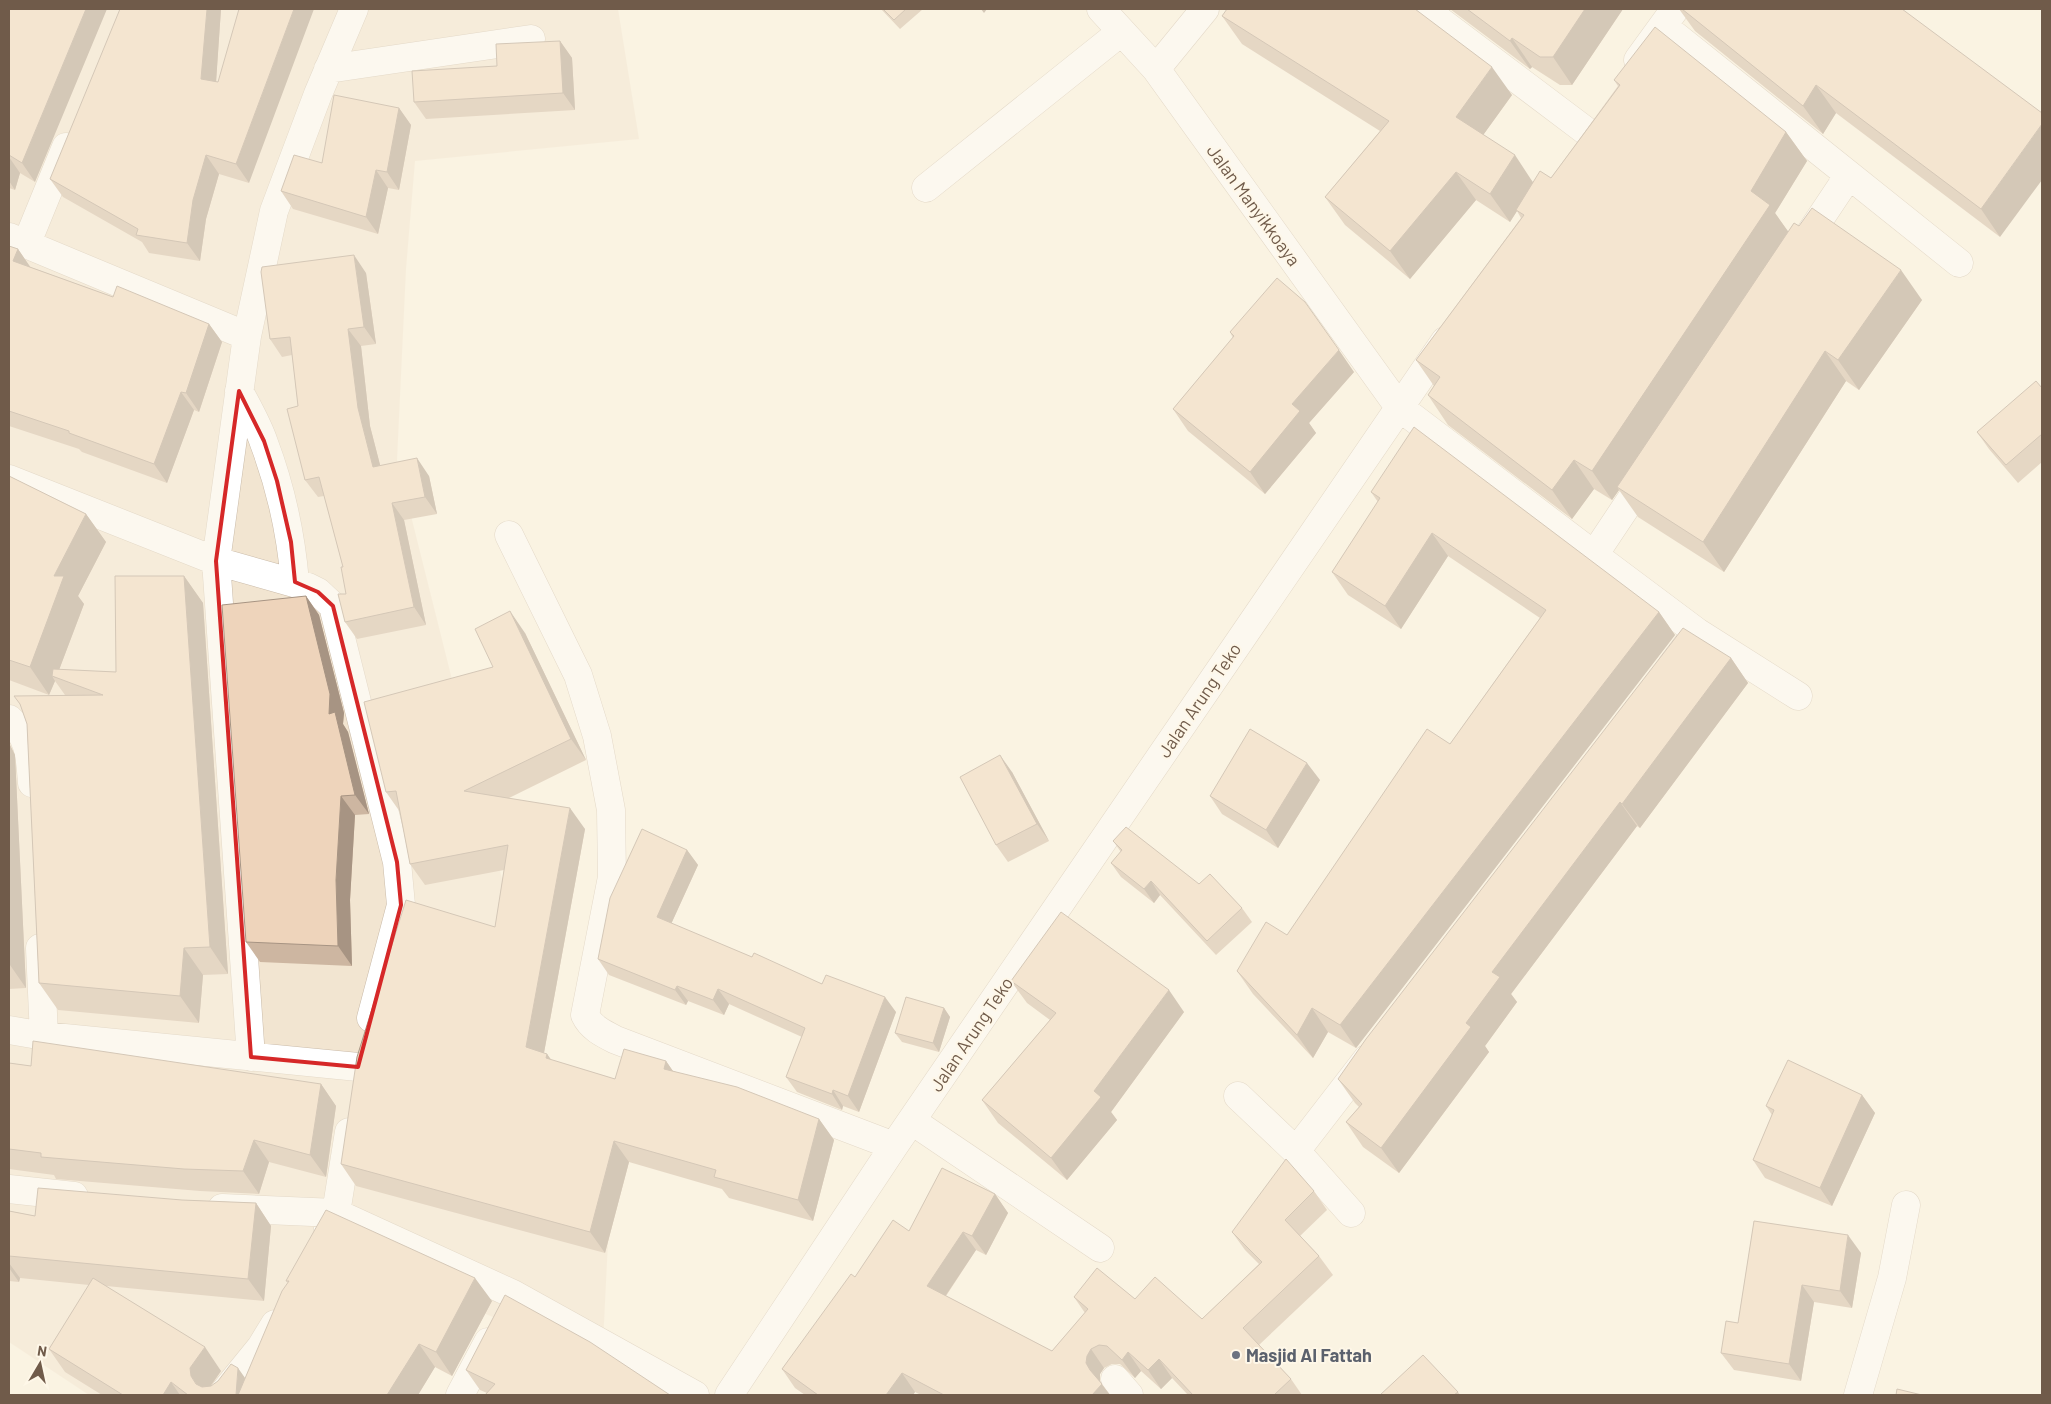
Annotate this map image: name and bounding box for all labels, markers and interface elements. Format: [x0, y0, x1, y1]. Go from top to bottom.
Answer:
street label: Jalan Manyikkoaya [1203, 140, 1305, 270]
street label: Jalan Arung Teko [1153, 639, 1245, 761]
street label: Jalan Arung Teko [925, 973, 1017, 1095]
north arrow [15, 1339, 65, 1389]
text: N [36, 1342, 48, 1360]
place label: Masjid Al Fattah [1246, 1344, 1372, 1366]
marker: Masjid Al Fattah [1230, 1349, 1242, 1361]

